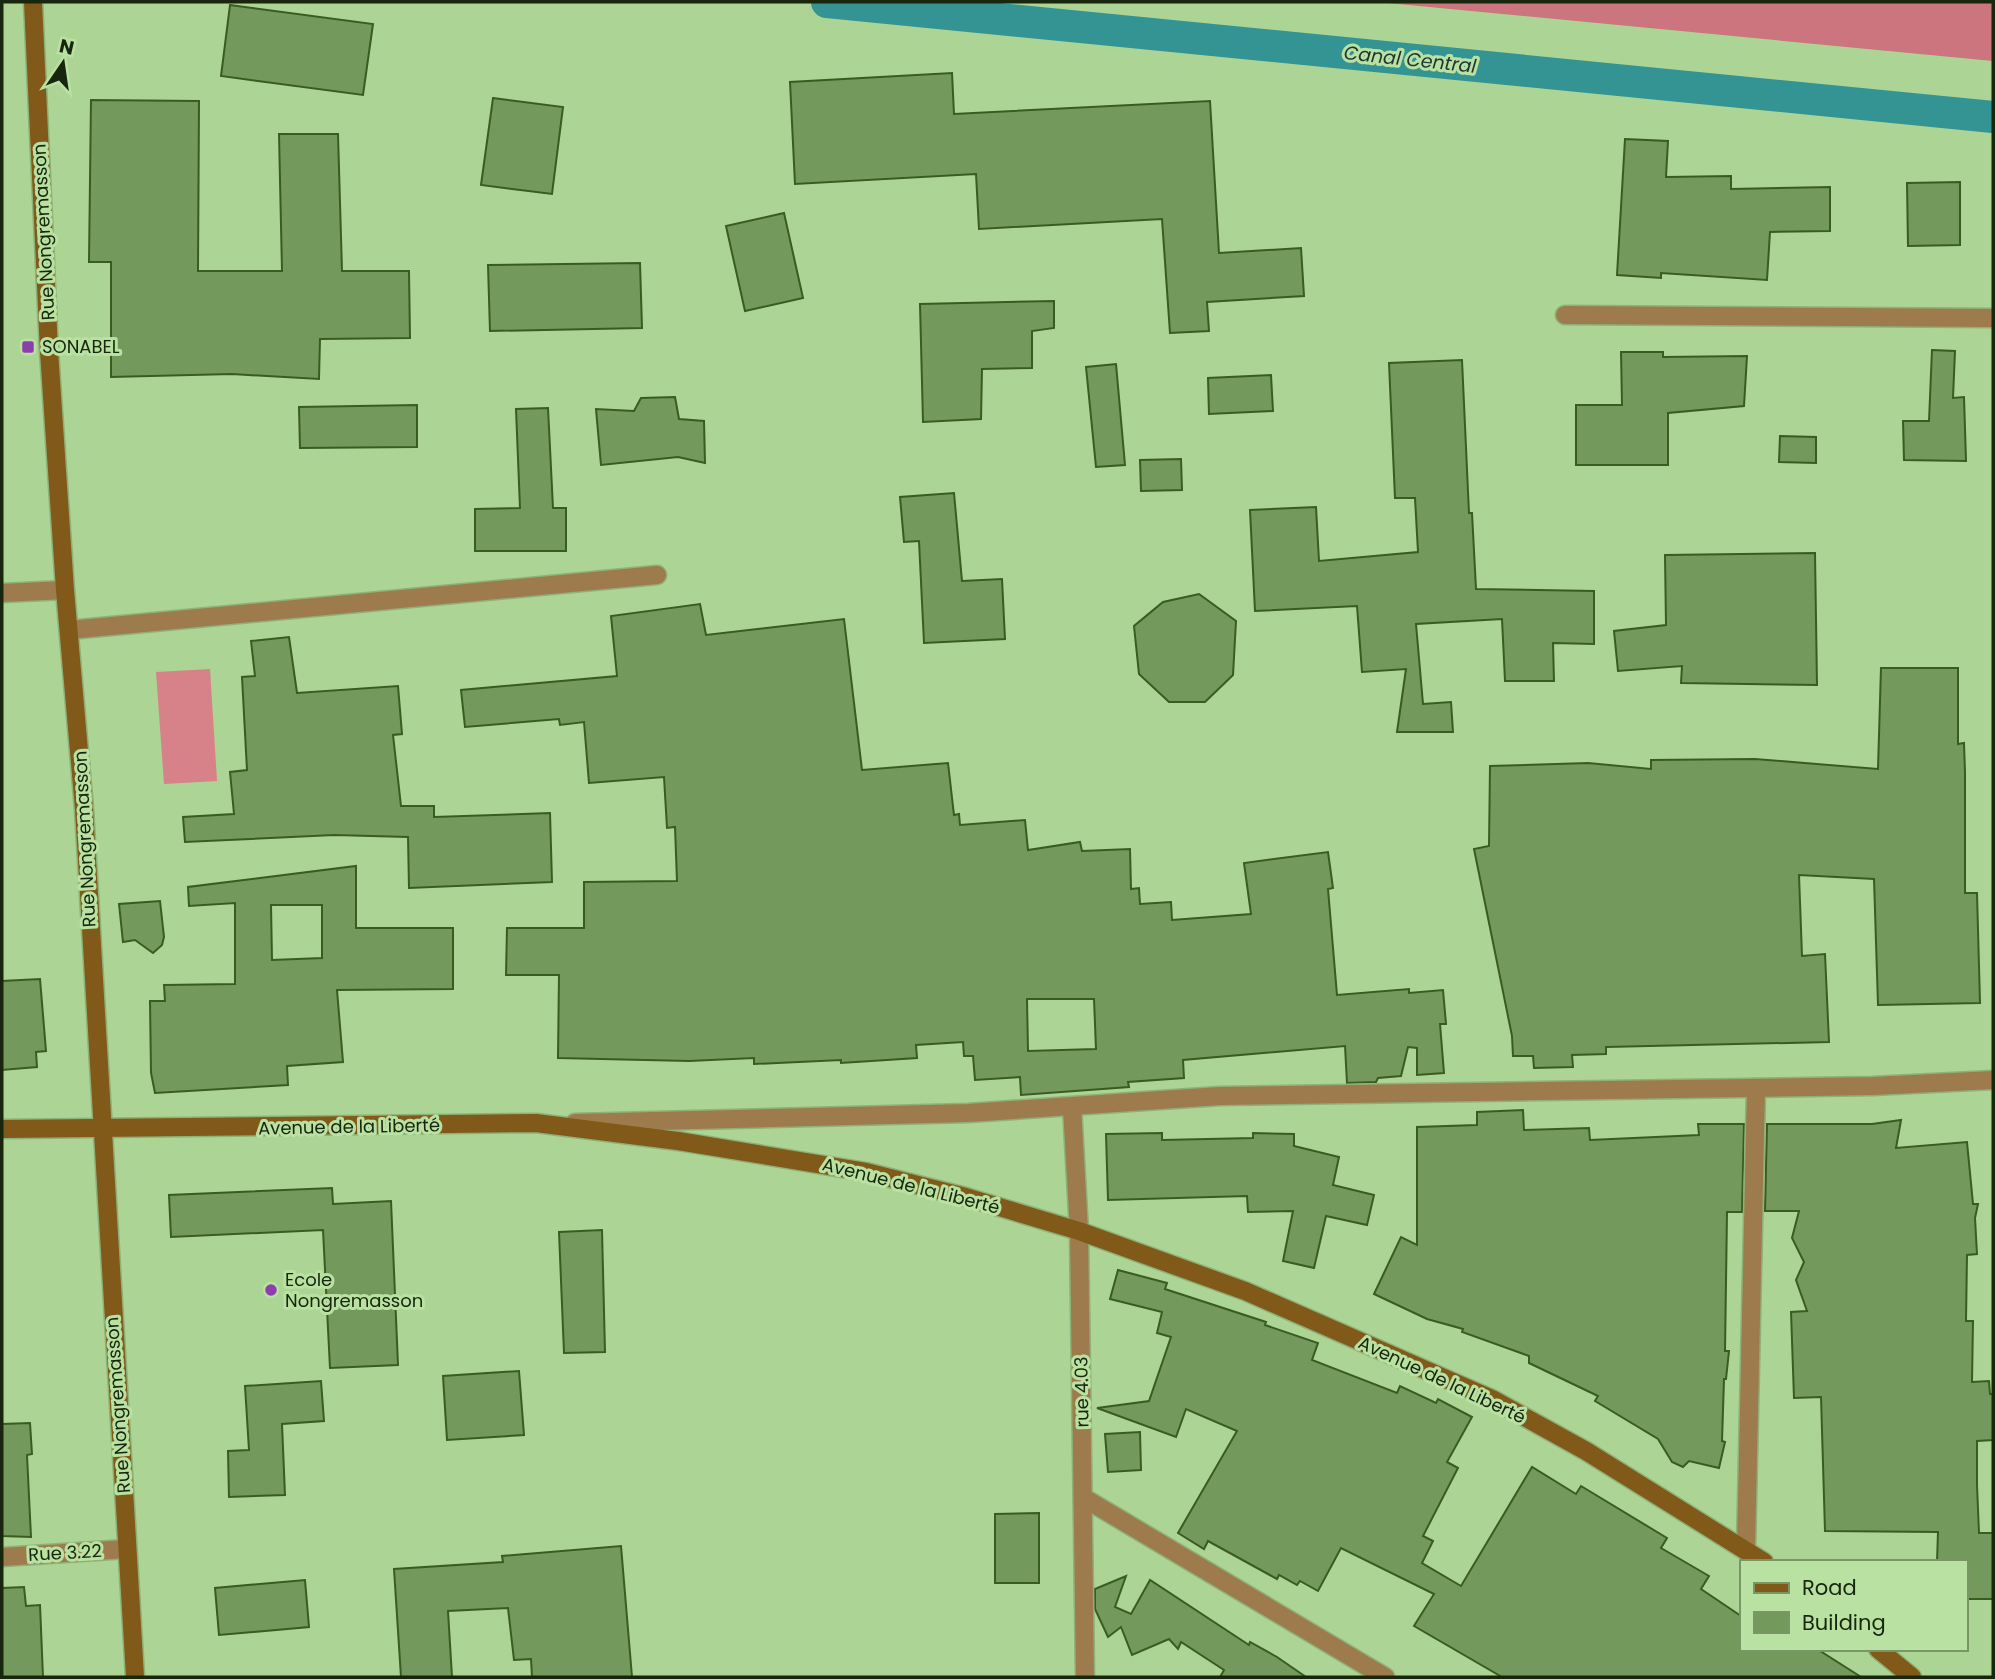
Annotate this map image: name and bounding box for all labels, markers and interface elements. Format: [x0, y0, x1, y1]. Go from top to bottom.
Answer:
north arrow [28, 28, 98, 98]
text: N [57, 32, 77, 62]
water label: Canal Central [1342, 39, 1478, 80]
street label: Rue Nongremasson [26, 143, 61, 321]
place label: SONABEL [42, 334, 120, 359]
marker: SONABEL [20, 339, 36, 355]
street label: Rue Nongremasson [67, 750, 102, 928]
street label: Avenue de la Liberté [258, 1112, 440, 1141]
street label: Avenue de la Liberté [820, 1151, 1002, 1220]
place label: Ecole Nongremasson [285, 1267, 423, 1313]
marker: Ecole Nongremasson [263, 1282, 279, 1298]
street label: Rue Nongremasson [99, 1316, 136, 1494]
street label: Avenue de la Liberté [1355, 1330, 1530, 1429]
street label: rue 4.03 [1068, 1356, 1095, 1428]
street label: Rue 3.22 [28, 1538, 102, 1567]
legend [1740, 1560, 1967, 1651]
text: Road [1802, 1573, 1857, 1602]
text: Building [1802, 1608, 1886, 1637]

